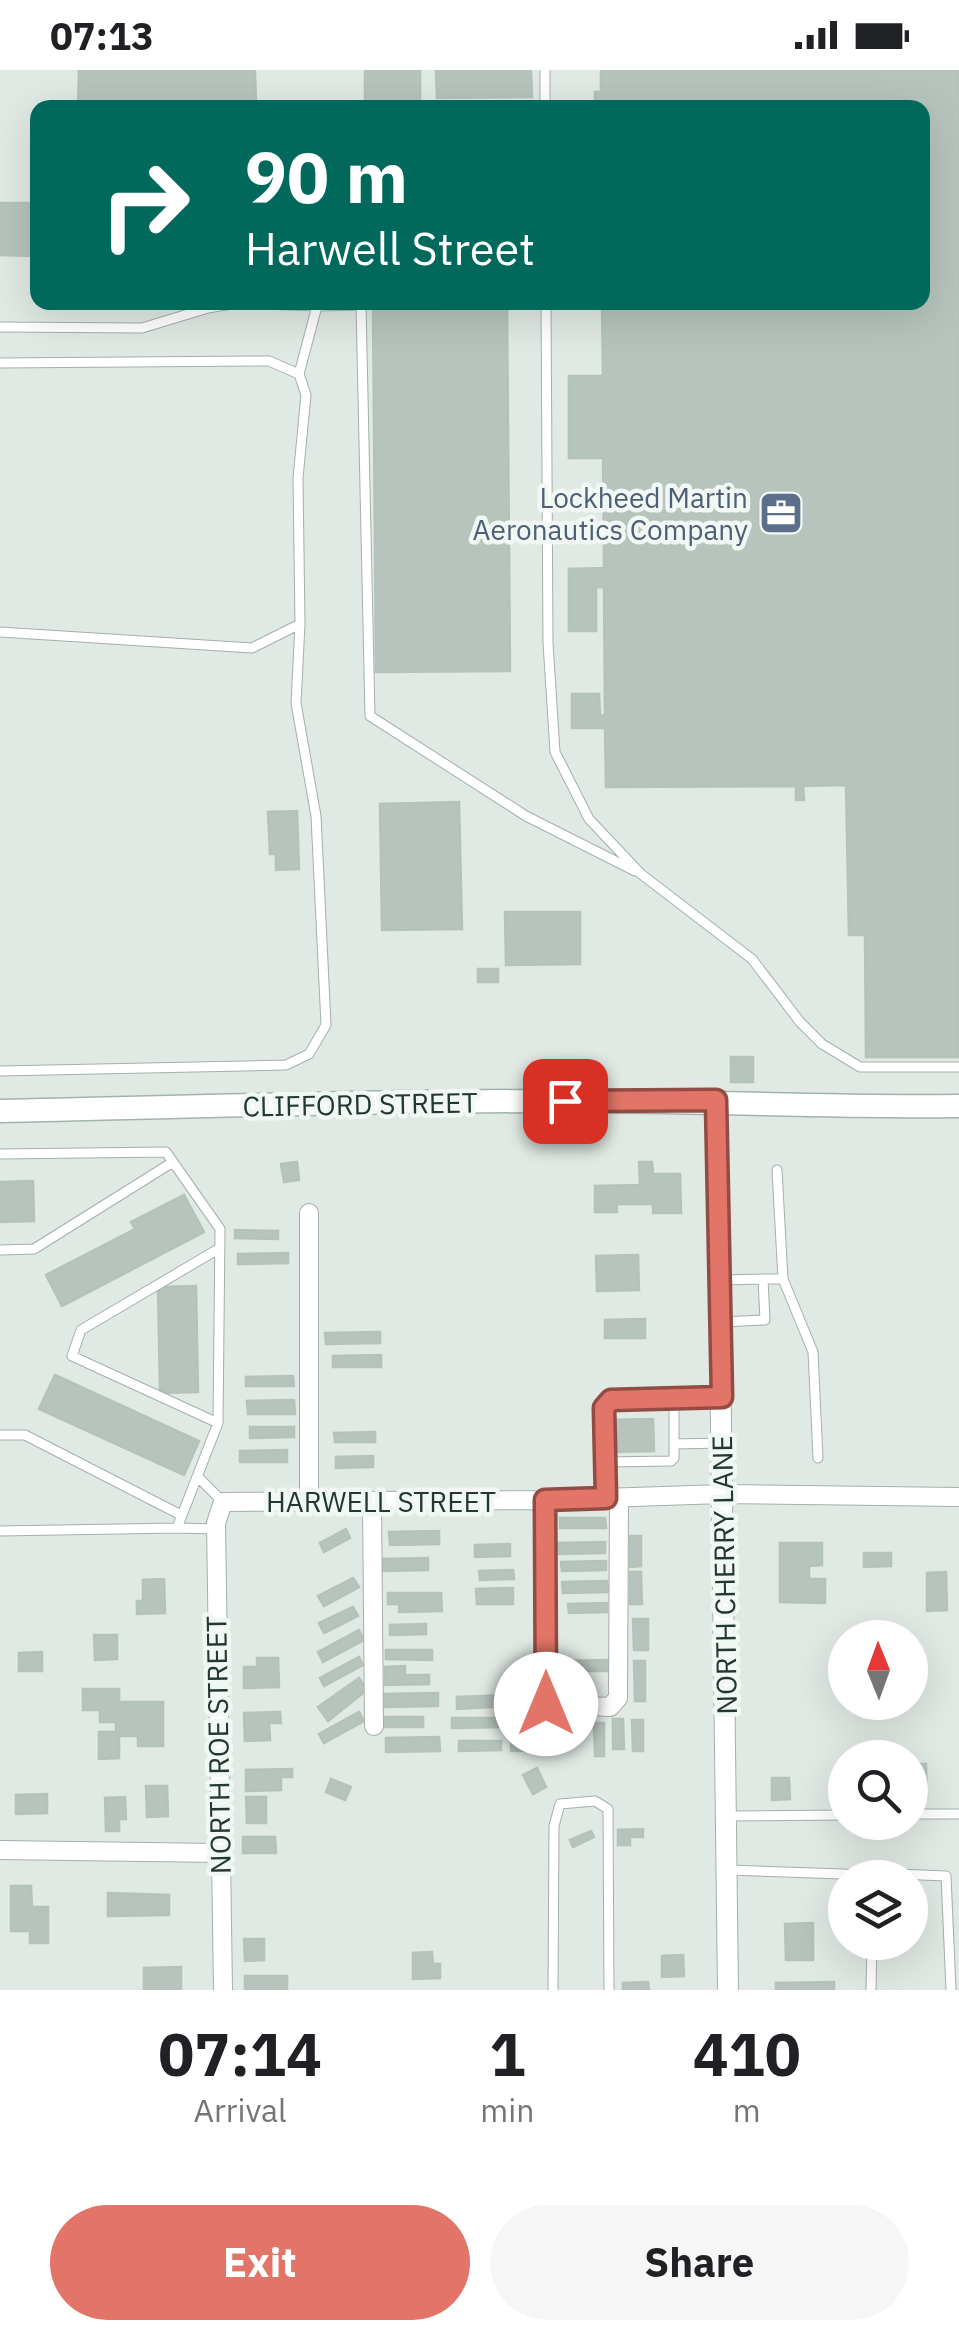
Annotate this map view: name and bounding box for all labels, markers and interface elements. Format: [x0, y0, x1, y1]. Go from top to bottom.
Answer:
text: 07:13 [50, 11, 154, 60]
text: 90 m [245, 131, 408, 222]
icon: right [80, 140, 210, 270]
text: Harwell Street [245, 219, 535, 277]
place label: Lockheed Martin Aeronautics Company [473, 479, 748, 548]
office icon: Lockheed Martin Aeronautics Company [758, 490, 804, 536]
pin [523, 1059, 608, 1144]
icon: arrive [538, 1074, 593, 1129]
street label: CLIFFORD STREET [242, 1083, 478, 1125]
street label: NORTH CHERRY LANE [703, 1435, 745, 1715]
street label: HARWELL STREET [266, 1483, 496, 1520]
street label: NORTH ROE STREET [197, 1616, 239, 1874]
north arrow [828, 1620, 928, 1720]
map controls [828, 1620, 928, 1960]
position arrow [494, 1652, 598, 1756]
button: search [828, 1740, 928, 1840]
button: layers [828, 1860, 928, 1960]
text: 07:14 [158, 2014, 322, 2093]
text: 1 [489, 2014, 525, 2093]
text: 410 [693, 2014, 801, 2093]
text: Arrival [194, 2089, 287, 2131]
text: min [480, 2089, 534, 2131]
text: m [733, 2089, 761, 2131]
button: Exit [50, 2205, 470, 2320]
button: Share [490, 2205, 909, 2320]

